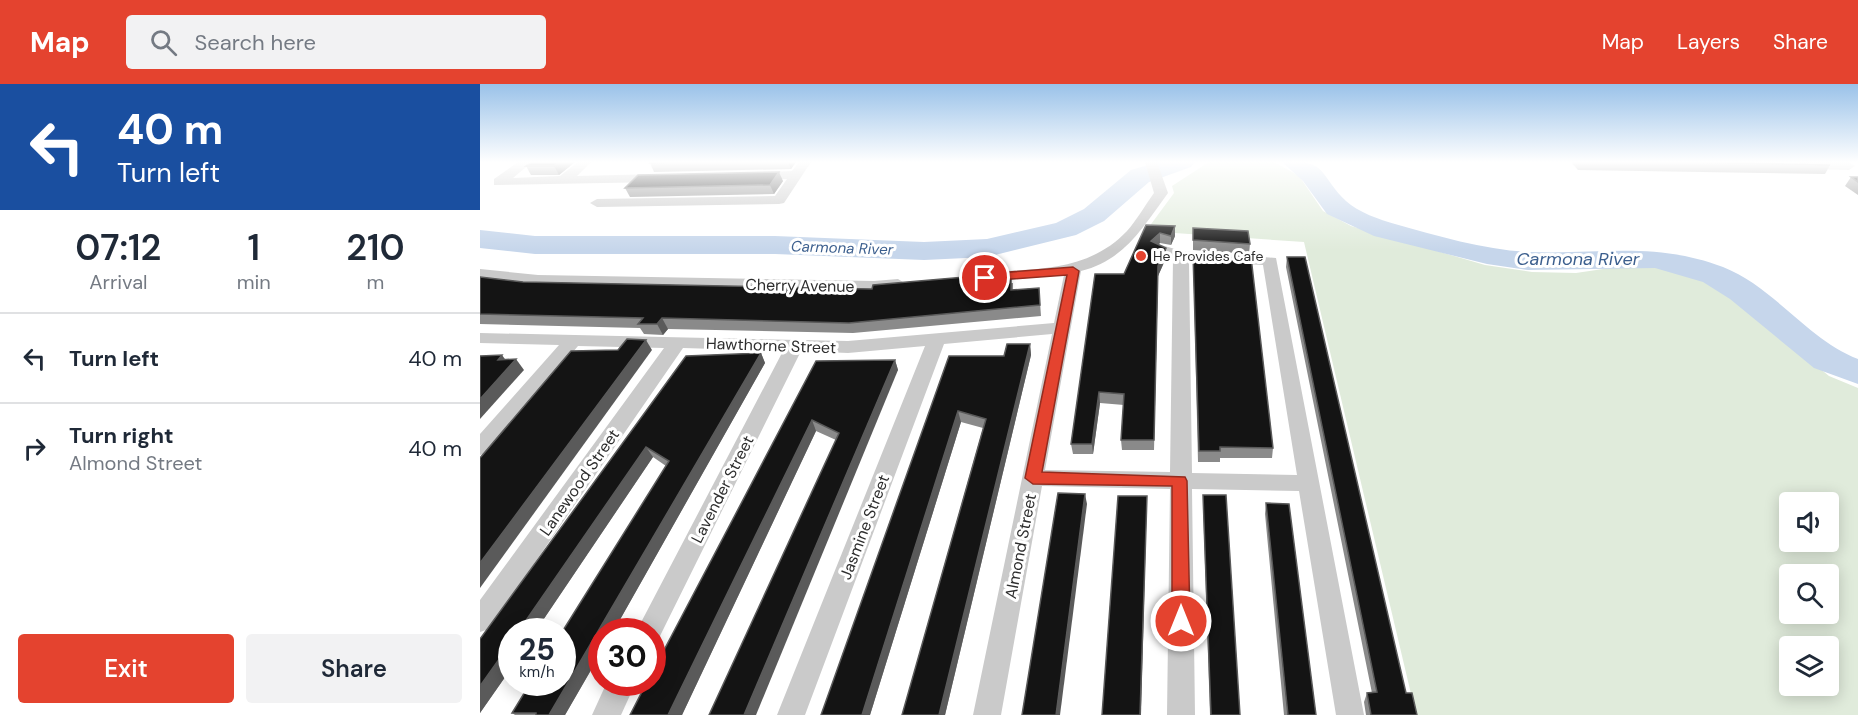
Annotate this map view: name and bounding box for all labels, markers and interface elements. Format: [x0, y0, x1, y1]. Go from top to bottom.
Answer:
search box [126, 15, 546, 69]
text: Map [30, 24, 90, 61]
icon: search [147, 26, 180, 59]
text: Search here [195, 28, 316, 57]
text: Map [1602, 28, 1644, 56]
text: Layers [1677, 28, 1740, 56]
text: Share [1773, 28, 1828, 56]
text: 40 m [117, 102, 223, 157]
icon: left [18, 108, 96, 186]
text: Turn left [117, 155, 220, 190]
text: 07:12 [75, 224, 161, 271]
text: 1 [248, 224, 260, 271]
text: 210 [346, 224, 405, 271]
water label: Carmona River [790, 236, 894, 260]
place label: He Provides Cafe [1153, 247, 1264, 265]
water label: Carmona River [1517, 247, 1641, 271]
marker: He Provides Cafe [1134, 249, 1148, 263]
pin [959, 252, 1010, 303]
icon: arrive [968, 261, 1001, 294]
text: Arrival [89, 269, 148, 295]
text: min [237, 269, 271, 295]
text: m [366, 269, 384, 295]
street label: Cherry Avenue [745, 274, 855, 297]
street label: Hawthorne Street [705, 333, 837, 358]
icon: left [18, 342, 51, 375]
text: Turn left [69, 344, 159, 373]
text: 40 m [408, 344, 462, 373]
text: Turn right [69, 421, 174, 450]
street label: Lanewood Street [535, 425, 624, 540]
icon: right [18, 432, 51, 465]
street label: Lavender Street [686, 432, 759, 546]
text: 40 m [408, 434, 462, 463]
text: Almond Street [69, 450, 202, 476]
street label: Jasmine Street [835, 472, 894, 583]
street label: Almond Street [1000, 492, 1041, 601]
map controls [1779, 492, 1839, 696]
button: sound [1779, 492, 1839, 552]
button: search [1779, 564, 1839, 624]
position arrow [1149, 589, 1213, 653]
speed limit sign: 30 [588, 618, 666, 696]
text: 25 [519, 630, 555, 669]
button: Exit [18, 634, 234, 703]
button: Share [246, 634, 462, 703]
button: layers [1779, 636, 1839, 696]
text: km/h [519, 662, 555, 682]

